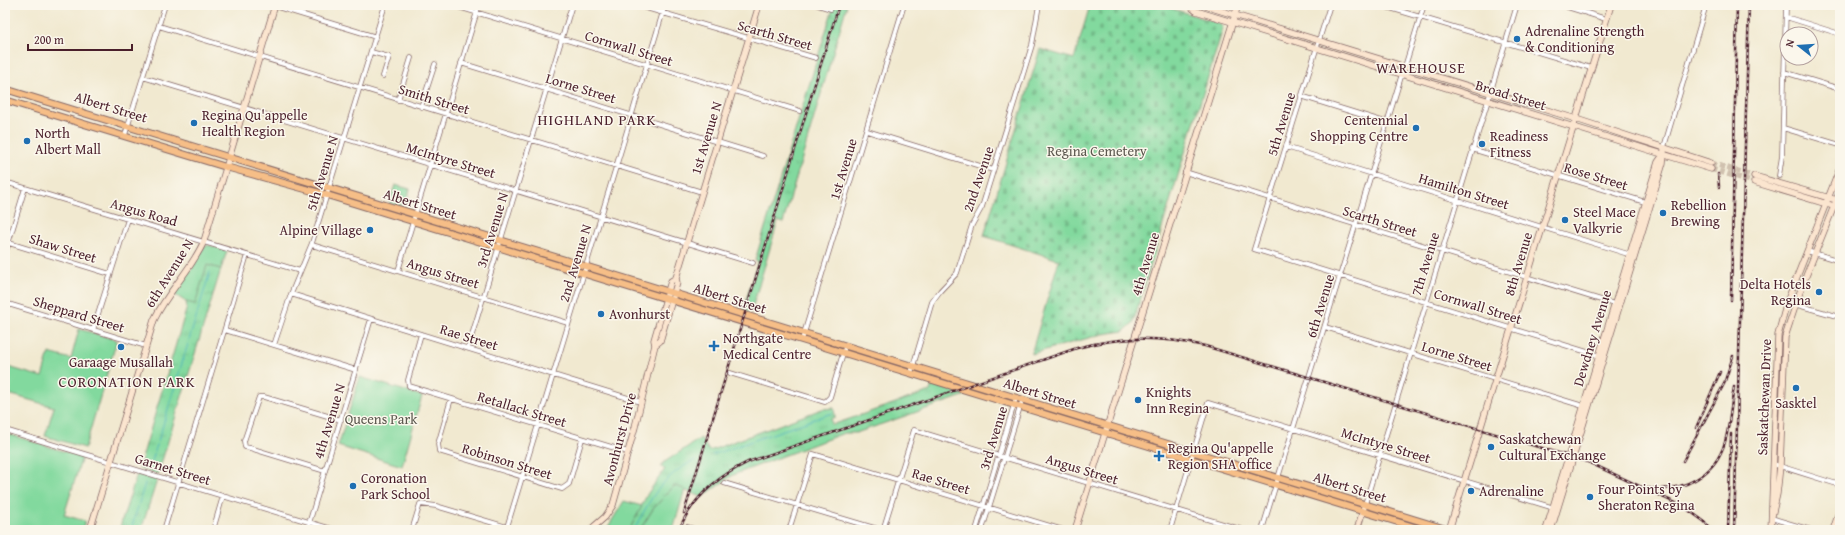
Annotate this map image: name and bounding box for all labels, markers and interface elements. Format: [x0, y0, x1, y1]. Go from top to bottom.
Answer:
street label: Scarth Street [735, 15, 815, 55]
place label: Adrenaline Strength & Conditioning [1525, 21, 1645, 57]
street label: Cornwall Street [583, 25, 676, 71]
scale bar [28, 26, 132, 52]
north arrow [1779, 26, 1819, 66]
text: 200 m [34, 31, 64, 48]
marker: Adrenaline Strength & Conditioning [1512, 34, 1522, 44]
text: N [1781, 37, 1798, 49]
district label: WAREHOUSE [1376, 57, 1466, 78]
street label: Lorne Street [543, 68, 619, 108]
street label: Broad Street [1473, 75, 1549, 115]
street label: Smith Street [396, 79, 472, 119]
street label: Albert Street [72, 86, 150, 128]
street label: 5th Avenue [1262, 89, 1300, 158]
street label: 1st Avenue N [685, 99, 727, 177]
place label: Regina Qu'appelle Health Region [202, 105, 308, 141]
district label: HIGHLAND PARK [538, 109, 656, 130]
place label: Centennial Shopping Centre [1310, 110, 1408, 146]
marker: Regina Qu'appelle Health Region [189, 118, 199, 128]
place label: North Albert Mall [35, 123, 101, 159]
marker: Centennial Shopping Centre [1411, 123, 1421, 133]
place label: Readiness Fitness [1490, 126, 1548, 162]
street label: 5th Avenue N [301, 133, 343, 213]
street label: 1st Avenue [824, 135, 862, 202]
marker: North Albert Mall [22, 136, 32, 146]
street label: McIntyre Street [404, 137, 498, 183]
marker: Readiness Fitness [1477, 139, 1487, 149]
park label: Regina Cemetery [1047, 141, 1147, 161]
street label: 2nd Avenue [957, 143, 999, 214]
street label: Rose Street [1562, 157, 1630, 195]
street label: Hamilton Street [1416, 168, 1512, 214]
street label: Albert Street [381, 183, 459, 225]
street label: 3rd Avenue N [471, 190, 513, 270]
street label: Angus Road [108, 193, 180, 231]
place label: Rebellion Brewing [1671, 195, 1726, 231]
street label: Scarth Street [1340, 200, 1420, 242]
place label: Steel Mace Valkyrie [1573, 202, 1636, 238]
marker: Rebellion Brewing [1658, 208, 1668, 218]
marker: Steel Mace Valkyrie [1560, 215, 1570, 225]
place label: Alpine Village [279, 220, 362, 240]
street label: 2nd Avenue N [554, 222, 596, 304]
marker: Alpine Village [365, 225, 375, 235]
street label: Shaw Street [27, 228, 99, 268]
street label: 4th Avenue [1126, 229, 1164, 298]
street label: 7th Avenue [1406, 229, 1444, 298]
street label: 8th Avenue [1499, 229, 1537, 298]
street label: 6th Avenue N [140, 235, 198, 311]
street label: Angus Street [404, 252, 482, 294]
street label: 6th Avenue [1301, 271, 1339, 340]
place label: Delta Hotels Regina [1740, 274, 1811, 310]
street label: Albert Street [691, 277, 769, 319]
street label: Cornwall Street [1432, 283, 1525, 329]
street label: Dewdney Avenue [1568, 287, 1616, 389]
marker: Delta Hotels Regina [1814, 287, 1824, 297]
street label: Sheppard Street [31, 291, 127, 337]
place label: Avonhurst [609, 304, 670, 324]
marker: Avonhurst [596, 309, 606, 319]
street label: Rae Street [438, 319, 501, 355]
place label: Northgate Medical Centre [723, 328, 812, 364]
street label: Lorne Street [1419, 336, 1495, 376]
street label: Saskatchewan Drive [1752, 338, 1776, 456]
marker: Northgate Medical Centre [708, 340, 720, 352]
marker: Garaage Musallah [116, 342, 126, 352]
place label: Garaage Musallah [69, 352, 173, 372]
district label: CORONATION PARK [58, 371, 196, 392]
street label: Albert Street [1001, 372, 1079, 414]
street label: 4th Avenue N [308, 381, 350, 461]
place label: Knights Inn Regina [1146, 382, 1209, 418]
marker: Sasktel [1791, 383, 1801, 393]
street label: Retallack Street [475, 386, 569, 432]
street label: Avonhurst Drive [597, 390, 641, 488]
place label: Sasktel [1775, 393, 1817, 413]
marker: Knights Inn Regina [1133, 395, 1143, 405]
street label: 3rd Avenue [974, 403, 1012, 472]
park label: Queens Park [345, 409, 418, 429]
street label: McIntyre Street [1339, 422, 1433, 468]
place label: Saskatchewan Cultural Exchange [1499, 429, 1606, 465]
street label: Robinson Street [459, 438, 555, 484]
place label: Regina Qu'appelle Region SHA office [1168, 438, 1274, 474]
marker: Saskatchewan Cultural Exchange [1486, 442, 1496, 452]
street label: Garnet Street [133, 448, 214, 490]
street label: Angus Street [1043, 448, 1121, 490]
marker: Regina Qu'appelle Region SHA office [1153, 450, 1165, 462]
street label: Rae Street [910, 463, 973, 499]
street label: Albert Street [1311, 466, 1389, 508]
place label: Coronation Park School [361, 468, 430, 504]
place label: Four Points by Sheraton Regina [1598, 479, 1695, 515]
marker: Coronation Park School [348, 481, 358, 491]
place label: Adrenaline [1479, 481, 1544, 501]
marker: Adrenaline [1466, 486, 1476, 496]
marker: Four Points by Sheraton Regina [1585, 492, 1595, 502]

